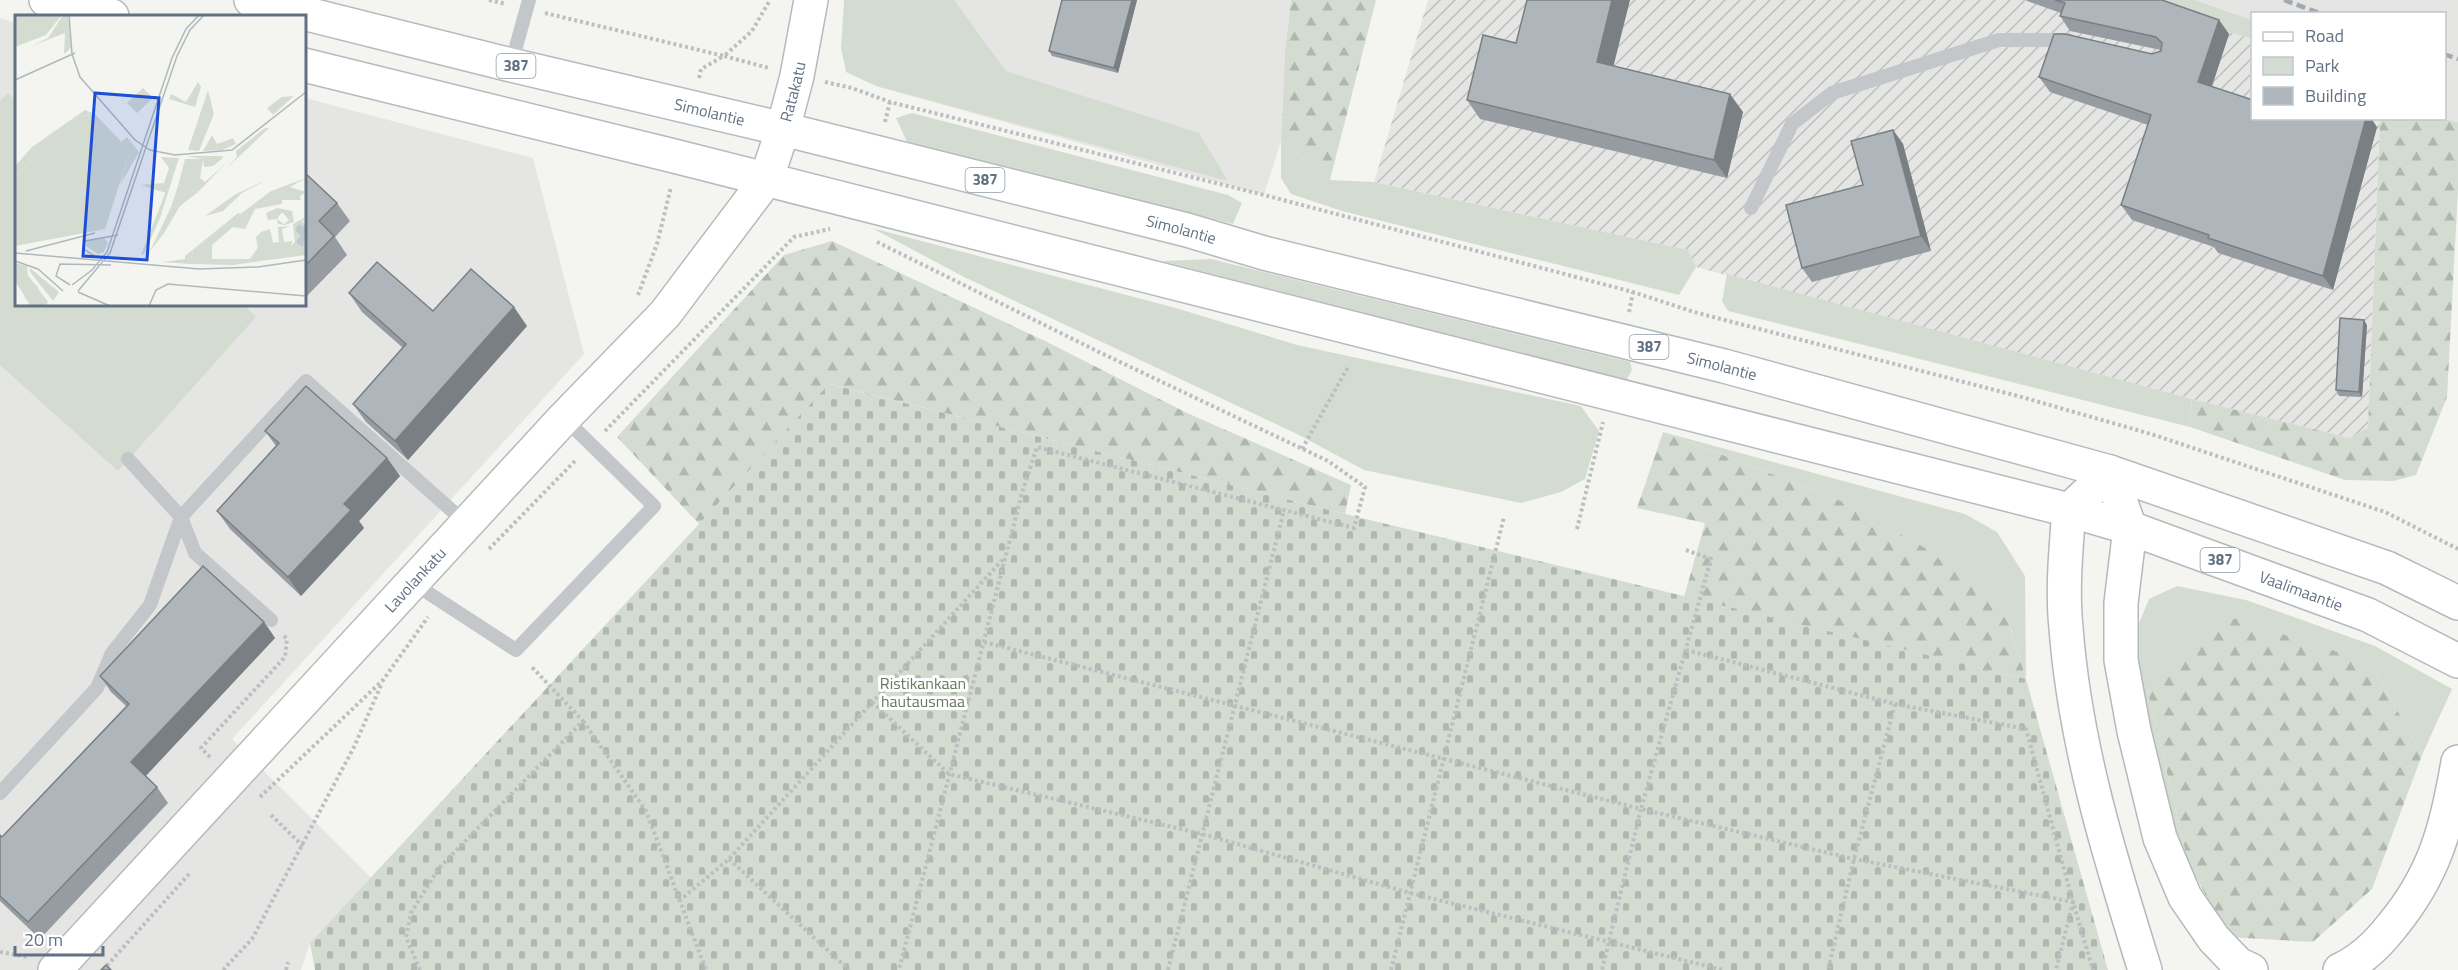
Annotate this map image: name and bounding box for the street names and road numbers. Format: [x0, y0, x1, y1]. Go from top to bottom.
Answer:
road number: 387 [496, 54, 536, 78]
street label: Ratakatu [773, 60, 811, 124]
street label: Simolantie [672, 92, 747, 132]
road number: 387 [966, 168, 1004, 192]
street label: Simolantie [1144, 208, 1219, 250]
road number: 387 [1630, 335, 1668, 359]
street label: Simolantie [1685, 345, 1760, 387]
street label: Lavolankatu [378, 541, 451, 618]
road number: 387 [2200, 548, 2240, 572]
street label: Vaalimaantie [2256, 564, 2346, 617]

